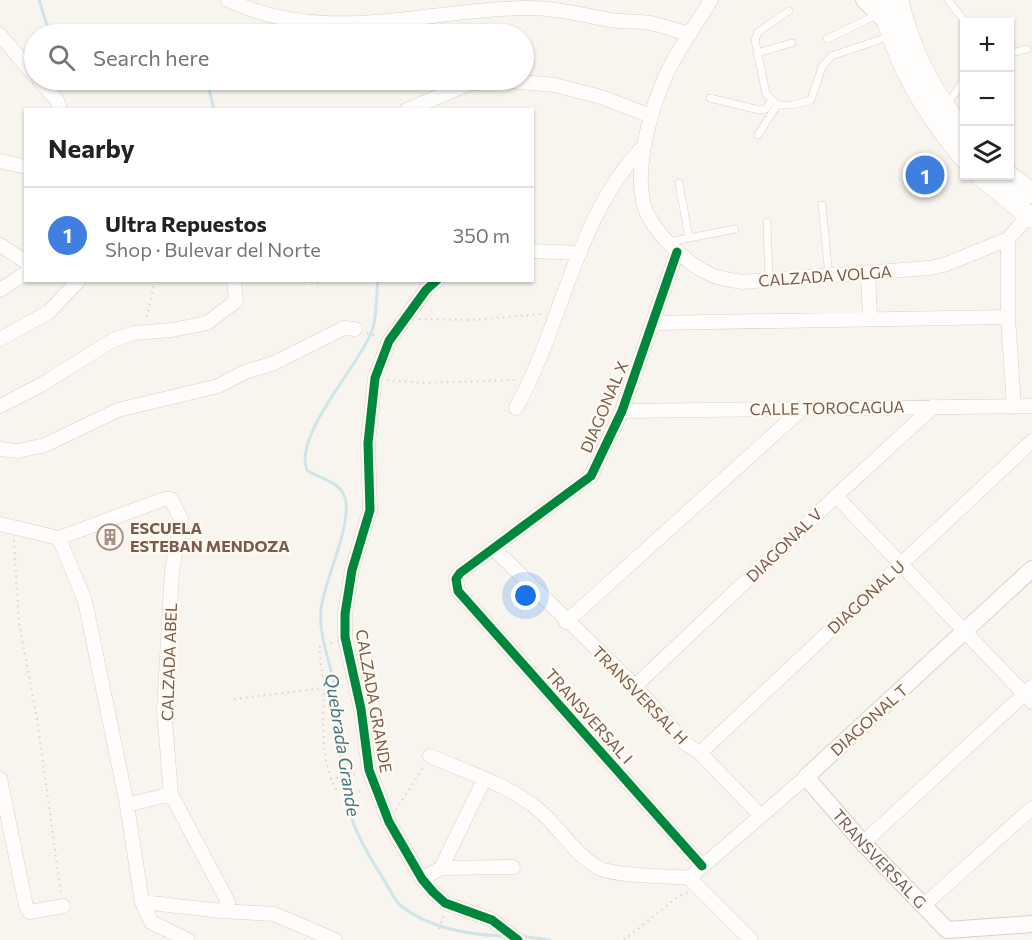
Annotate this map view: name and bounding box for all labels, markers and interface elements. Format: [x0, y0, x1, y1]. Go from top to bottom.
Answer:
map controls [960, 18, 1014, 180]
button: + [960, 18, 1014, 72]
search box [24, 24, 534, 90]
icon: search [45, 41, 78, 74]
text: Search here [93, 44, 209, 71]
button: − [960, 72, 1014, 126]
button: layers [960, 126, 1014, 180]
text: Nearby [48, 132, 135, 163]
pin: 1 [906, 152, 944, 198]
text: Ultra Repuestos [105, 210, 267, 237]
text: 1 [63, 223, 72, 247]
text: 350 m [453, 223, 510, 247]
text: Shop · Bulevar del Norte [105, 237, 321, 261]
street label: CALZADA VOLGA [758, 261, 892, 290]
street label: DIAGONAL X [576, 358, 631, 456]
street label: CALLE TOROCAGUA [749, 397, 905, 418]
street label: DIAGONAL V [742, 504, 825, 585]
place label: ESCUELA ESTEBAN MENDOZA [130, 518, 290, 555]
building icon: ESCUELA ESTEBAN MENDOZA [95, 522, 125, 552]
street label: DIAGONAL U [823, 556, 908, 637]
your location [511, 581, 540, 610]
street label: CALZADA ABEL [157, 602, 180, 721]
street label: CALZADA GRANDE [353, 628, 396, 774]
street label: TRANSVERSAL H [589, 642, 692, 748]
street label: TRANSVERSAL I [542, 664, 637, 767]
water label: Quebrada Grande [321, 672, 365, 818]
street label: DIAGONAL T [826, 680, 911, 759]
street label: TRANSVERSAL G [829, 805, 931, 912]

